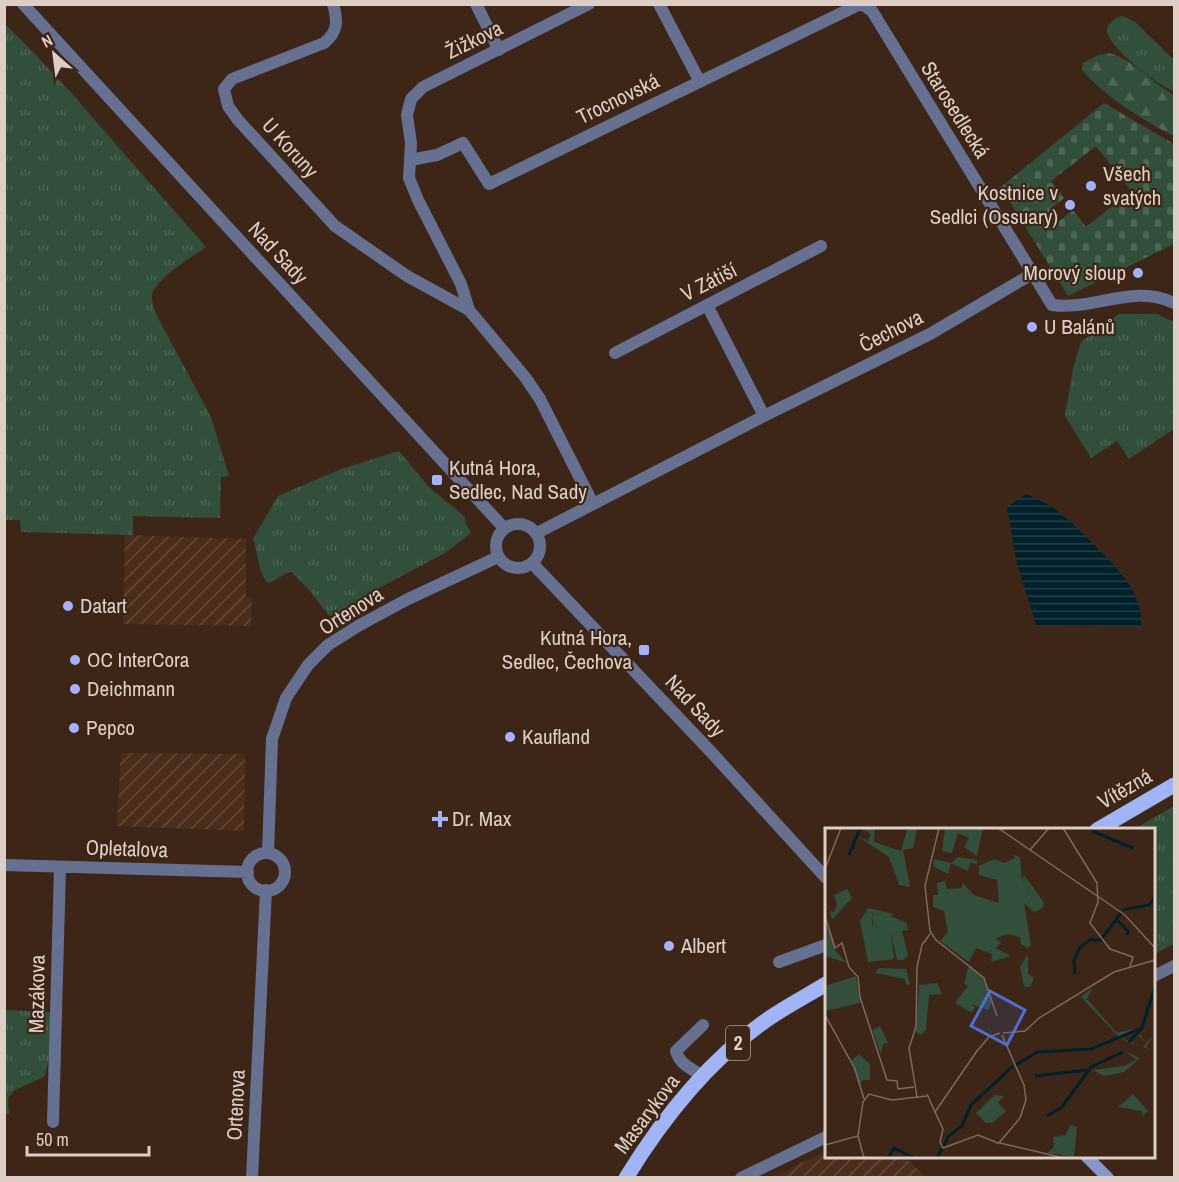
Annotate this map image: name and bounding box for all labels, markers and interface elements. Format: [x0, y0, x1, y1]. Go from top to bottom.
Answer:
street label: Žižkova [440, 13, 508, 66]
north arrow [24, 24, 84, 84]
text: N [38, 29, 56, 53]
street label: Starosedlecká [914, 56, 997, 164]
street label: Trocnovská [572, 66, 664, 131]
street label: U Koruny [256, 111, 325, 184]
place label: Všech svatých [1103, 159, 1161, 212]
place label: Kostnice v Sedlci (Ossuary) [930, 178, 1058, 231]
marker: Všech svatých [1084, 179, 1098, 193]
marker: Kostnice v Sedlci (Ossuary) [1063, 198, 1077, 212]
street label: Nad Sady [242, 215, 315, 290]
street label: V Zátiší [676, 255, 742, 308]
place label: Morový sloup [1024, 258, 1126, 287]
marker: Morový sloup [1131, 266, 1145, 280]
street label: Čechova [854, 302, 928, 359]
place label: U Balánů [1044, 312, 1115, 341]
marker: U Balánů [1025, 320, 1039, 334]
place label: Kutná Hora, Sedlec, Nad Sady [449, 453, 587, 506]
marker: Kutná Hora, Sedlec, Nad Sady [430, 473, 444, 487]
street label: Ortenova [313, 579, 389, 642]
place label: Datart [80, 591, 127, 620]
marker: Datart [61, 599, 75, 613]
place label: Kutná Hora, Sedlec, Čechova [502, 623, 632, 676]
marker: Kutná Hora, Sedlec, Čechova [637, 643, 651, 657]
place label: OC InterCora [87, 645, 190, 674]
marker: OC InterCora [68, 653, 82, 667]
street label: Nad Sady [659, 668, 732, 743]
place label: Deichmann [87, 674, 175, 703]
marker: Deichmann [68, 682, 82, 696]
place label: Pepco [86, 713, 135, 742]
marker: Pepco [67, 721, 81, 735]
place label: Kaufland [522, 722, 590, 751]
marker: Kaufland [503, 730, 517, 744]
street label: Vítězná [1092, 761, 1158, 816]
place label: Dr. Max [452, 804, 512, 833]
marker: Dr. Max [433, 812, 447, 826]
inset map [825, 828, 1155, 1158]
street label: Opletalova [85, 833, 169, 864]
place label: Albert [680, 931, 726, 960]
marker: Albert [662, 939, 676, 953]
street label: Mazákova [21, 954, 52, 1033]
road number: 2 [726, 1026, 750, 1060]
street label: Ortenova [219, 1068, 252, 1141]
street label: Masarykova [607, 1068, 686, 1159]
scale bar [27, 1119, 148, 1157]
text: 50 m [36, 1127, 69, 1152]

